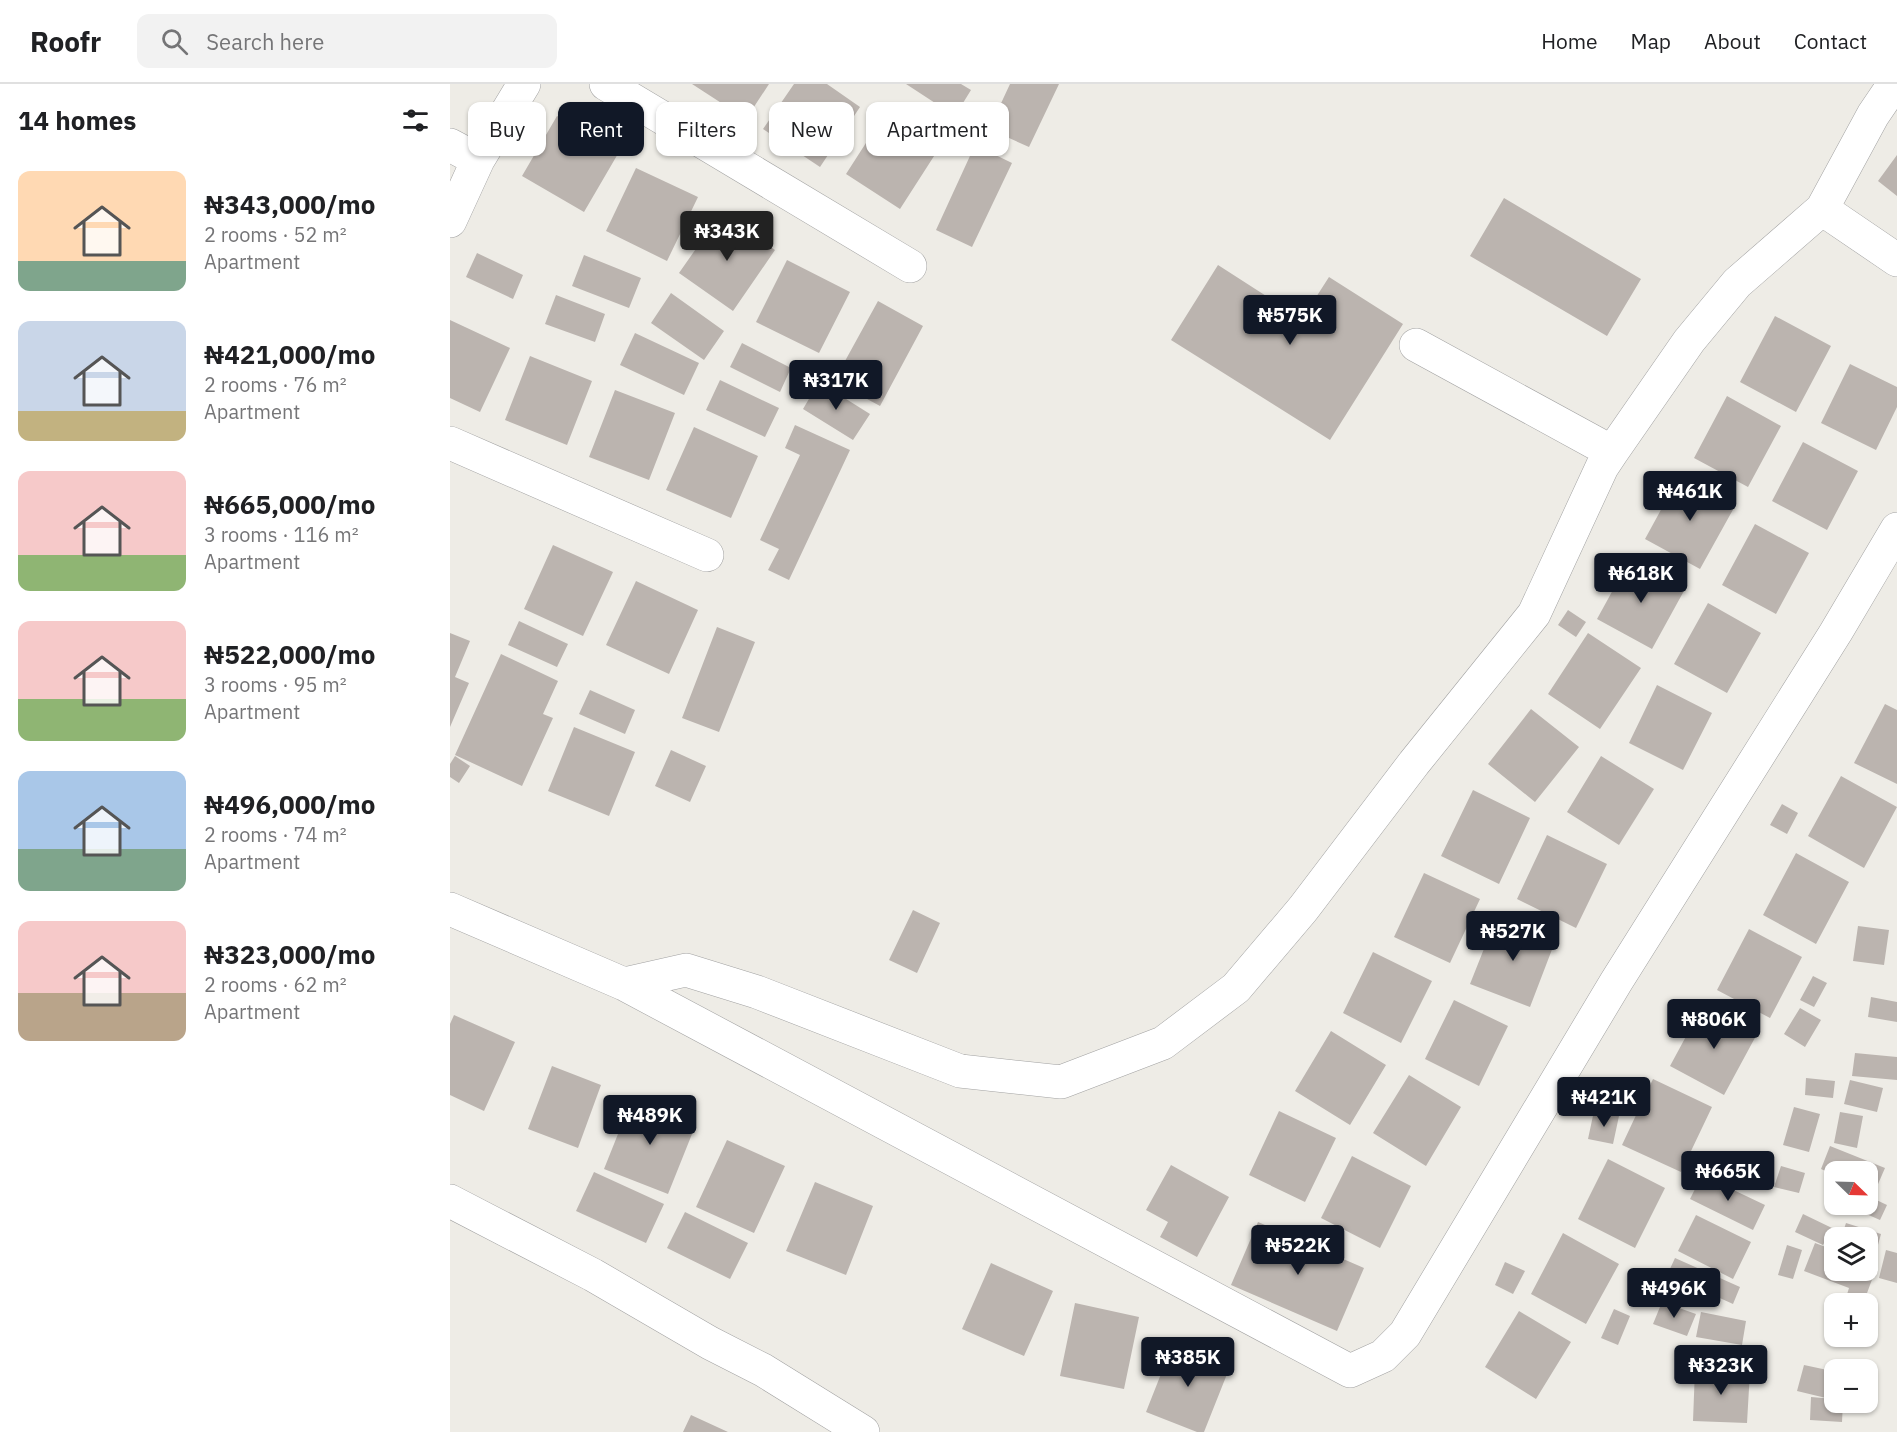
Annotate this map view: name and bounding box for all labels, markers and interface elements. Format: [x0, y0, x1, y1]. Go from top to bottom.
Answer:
search box [137, 14, 557, 68]
text: Roofr [30, 23, 101, 60]
icon: search [158, 25, 191, 58]
text: Search here [206, 27, 324, 56]
text: Home [1541, 27, 1598, 55]
text: Map [1631, 27, 1671, 55]
text: About [1704, 27, 1761, 55]
text: Contact [1794, 27, 1867, 55]
chip: Buy [468, 102, 546, 156]
chip: Rent [558, 102, 644, 156]
chip: Filters [656, 102, 757, 156]
chip: New [769, 102, 854, 156]
chip: Apartment [866, 102, 1009, 156]
text: 14 homes [18, 103, 136, 137]
icon: filters [399, 104, 432, 137]
text: ₦343,000/mo [204, 187, 375, 221]
icon: home [66, 195, 138, 267]
pin: ₦343K [685, 211, 769, 262]
text: ₦343K [694, 217, 760, 244]
text: 2 rooms · 52 m² [204, 221, 347, 248]
text: Apartment [204, 248, 300, 275]
pin: ₦575K [1248, 295, 1332, 346]
text: ₦575K [1257, 301, 1323, 328]
text: ₦421,000/mo [204, 337, 375, 371]
icon: home [66, 345, 138, 417]
pin: ₦317K [794, 360, 878, 411]
text: ₦317K [803, 366, 869, 393]
text: 2 rooms · 76 m² [204, 371, 347, 398]
text: Apartment [204, 398, 300, 425]
pin: ₦461K [1648, 471, 1732, 522]
text: ₦461K [1657, 477, 1723, 504]
text: ₦665,000/mo [204, 487, 375, 521]
icon: home [66, 495, 138, 567]
text: 3 rooms · 116 m² [204, 521, 359, 548]
text: Apartment [204, 548, 300, 575]
pin: ₦618K [1599, 553, 1683, 604]
text: ₦618K [1608, 559, 1674, 586]
text: ₦522,000/mo [204, 637, 375, 671]
icon: home [66, 645, 138, 717]
text: 3 rooms · 95 m² [204, 671, 347, 698]
text: Apartment [204, 698, 300, 725]
text: ₦496,000/mo [204, 787, 375, 821]
icon: home [66, 795, 138, 867]
text: 2 rooms · 74 m² [204, 821, 347, 848]
text: Apartment [204, 848, 300, 875]
pin: ₦527K [1471, 911, 1555, 962]
text: ₦527K [1480, 917, 1546, 944]
text: ₦323,000/mo [204, 937, 375, 971]
icon: home [66, 945, 138, 1017]
text: 2 rooms · 62 m² [204, 971, 347, 998]
text: Apartment [204, 998, 300, 1025]
pin: ₦806K [1672, 999, 1756, 1050]
text: ₦806K [1681, 1005, 1747, 1032]
pin: ₦421K [1562, 1077, 1646, 1128]
text: ₦421K [1571, 1083, 1637, 1110]
pin: ₦489K [608, 1095, 692, 1146]
text: ₦489K [617, 1101, 683, 1128]
pin: ₦665K [1686, 1151, 1770, 1202]
text: ₦665K [1695, 1157, 1761, 1184]
north arrow [1824, 1161, 1878, 1215]
map controls [1824, 1161, 1878, 1413]
pin: ₦522K [1256, 1225, 1340, 1276]
button: layers [1824, 1227, 1878, 1281]
text: ₦522K [1265, 1231, 1331, 1258]
pin: ₦496K [1632, 1268, 1716, 1319]
text: ₦496K [1641, 1274, 1707, 1301]
button: + [1824, 1293, 1878, 1347]
pin: ₦385K [1146, 1337, 1230, 1388]
text: ₦385K [1155, 1343, 1221, 1370]
pin: ₦323K [1679, 1345, 1763, 1396]
text: ₦323K [1688, 1351, 1754, 1378]
button: − [1824, 1359, 1878, 1413]

